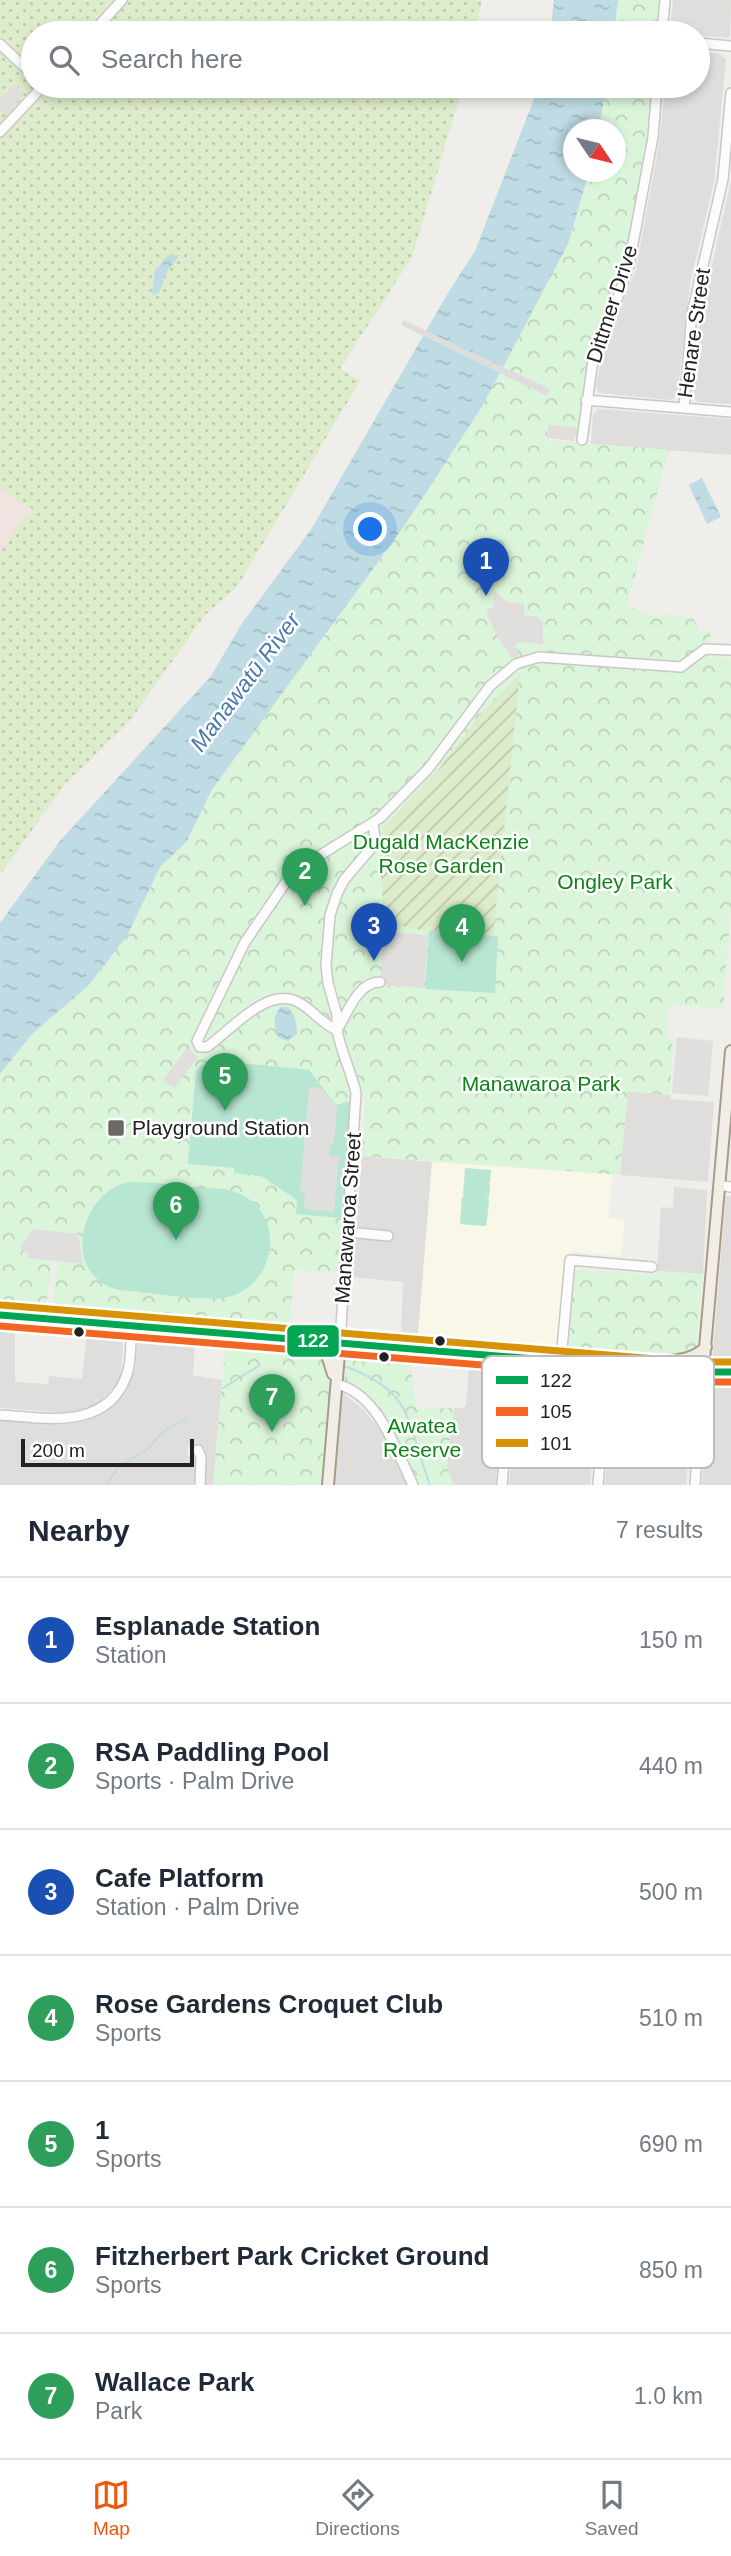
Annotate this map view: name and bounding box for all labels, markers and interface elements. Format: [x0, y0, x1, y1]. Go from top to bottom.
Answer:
search box [21, 21, 710, 98]
icon: search [45, 41, 83, 79]
text: Search here [101, 44, 243, 74]
north arrow [563, 119, 626, 182]
street label: Dittmer Drive [582, 242, 641, 366]
street label: Henare Street [673, 266, 714, 399]
your location [353, 512, 387, 546]
pin: 1 [463, 538, 509, 596]
water label: Manawatū River [185, 607, 306, 756]
park label: Dugald MacKenzie Rose Garden [353, 830, 529, 877]
pin: 2 [282, 848, 328, 906]
park label: Ongley Park [557, 870, 673, 893]
pin: 3 [351, 903, 397, 961]
pin: 4 [439, 904, 485, 962]
pin: 5 [202, 1053, 248, 1111]
park label: Manawaroa Park [462, 1072, 621, 1095]
place label: Playground Station [132, 1116, 309, 1139]
marker: Playground Station [106, 1118, 126, 1138]
street label: Manawaroa Street [330, 1131, 365, 1304]
pin: 6 [153, 1182, 199, 1240]
line badge: 122 [286, 1324, 340, 1358]
unlabelled marker [72, 1325, 86, 1339]
text: 122 [297, 1330, 329, 1351]
unlabelled marker [433, 1334, 447, 1348]
unlabelled marker [377, 1350, 391, 1364]
legend [482, 1356, 714, 1468]
text: 122 [540, 1370, 572, 1391]
pin: 7 [249, 1374, 295, 1432]
text: 105 [540, 1401, 572, 1422]
park label: Awatea Reserve [383, 1414, 461, 1461]
text: 101 [540, 1433, 572, 1454]
scale bar [21, 1436, 194, 1468]
text: 200 m [32, 1440, 85, 1461]
text: Nearby [28, 1514, 130, 1547]
text: 7 results [616, 1517, 703, 1543]
text: Esplanade Station [95, 1611, 320, 1641]
text: 1 [45, 1627, 57, 1653]
text: 150 m [639, 1627, 703, 1653]
text: Station [95, 1642, 167, 1668]
text: RSA Paddling Pool [95, 1737, 329, 1767]
text: 2 [45, 1753, 57, 1779]
text: 440 m [639, 1753, 703, 1779]
text: Sports · Palm Drive [95, 1768, 294, 1794]
text: Cafe Platform [95, 1863, 264, 1893]
text: 3 [45, 1879, 57, 1905]
text: 500 m [639, 1879, 703, 1905]
text: Station · Palm Drive [95, 1894, 300, 1920]
text: Rose Gardens Croquet Club [95, 1989, 443, 2019]
text: 4 [45, 2005, 57, 2031]
text: 510 m [639, 2005, 703, 2031]
text: Sports [95, 2020, 161, 2046]
text: 1 [95, 2115, 109, 2145]
text: 5 [45, 2131, 57, 2157]
text: 690 m [639, 2131, 703, 2157]
text: Sports [95, 2146, 161, 2172]
text: Fitzherbert Park Cricket Ground [95, 2241, 489, 2271]
text: 6 [45, 2257, 57, 2283]
text: 850 m [639, 2257, 703, 2283]
text: Sports [95, 2272, 161, 2298]
text: Wallace Park [95, 2367, 254, 2397]
text: 7 [45, 2383, 57, 2409]
text: 1.0 km [634, 2383, 703, 2409]
text: Park [95, 2398, 142, 2424]
tab: Map [92, 2476, 130, 2540]
tab: Directions [315, 2476, 400, 2540]
tab: Saved [585, 2476, 639, 2540]

